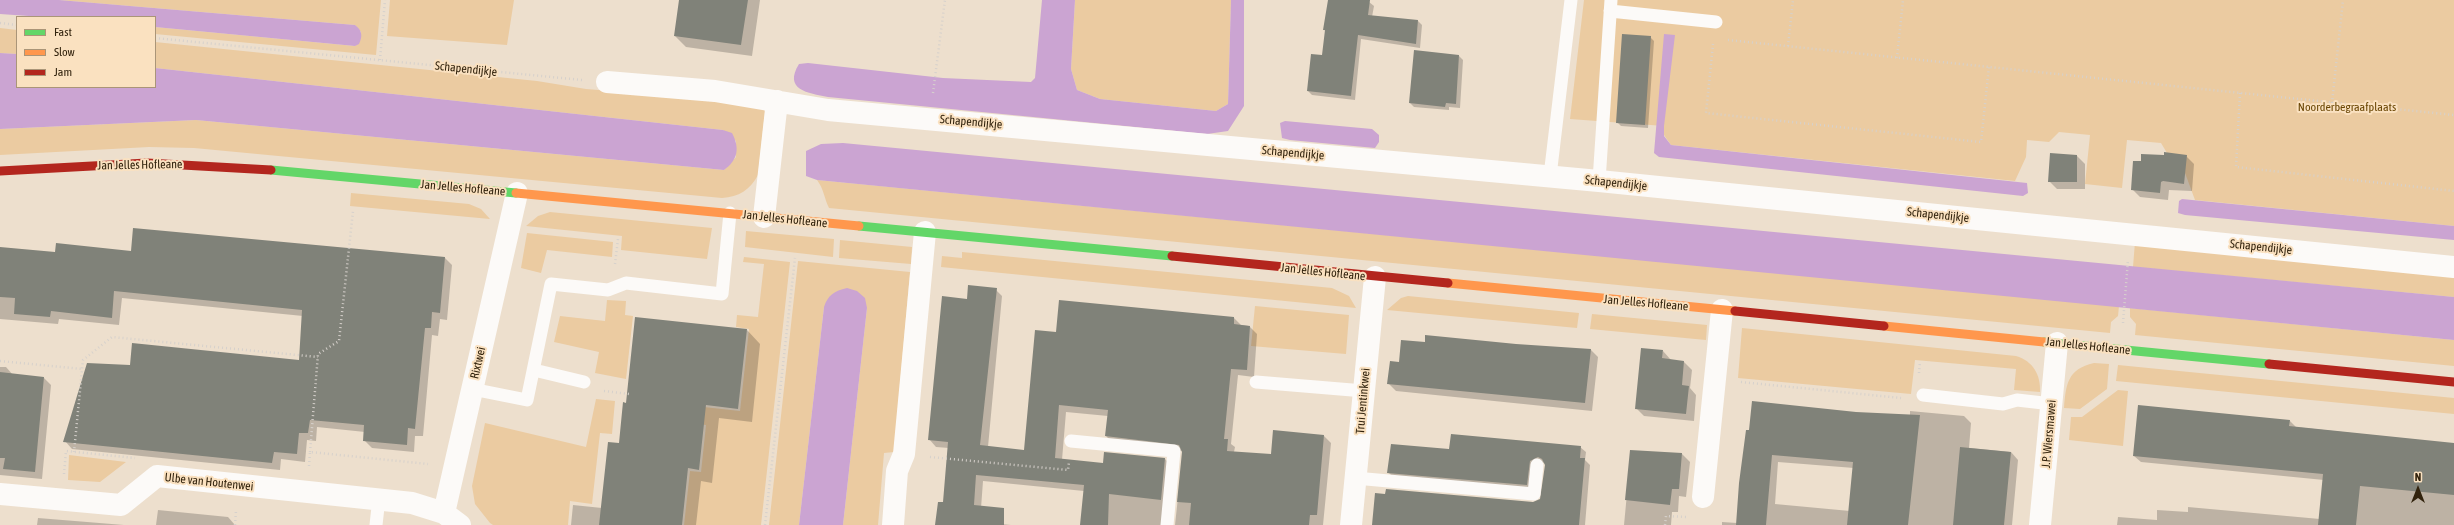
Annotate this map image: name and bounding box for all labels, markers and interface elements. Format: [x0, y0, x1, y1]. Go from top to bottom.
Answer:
legend [16, 16, 156, 88]
text: Fast [54, 25, 72, 39]
text: Slow [54, 45, 75, 59]
street label: Schapendijkje [434, 59, 498, 79]
text: Jam [54, 65, 72, 79]
park label: Noorderbegraafplaats [2298, 100, 2396, 114]
street label: Schapendijkje [939, 112, 1003, 132]
street label: Schapendijkje [1261, 143, 1325, 163]
street label: Jan Jelles Hofleane [97, 157, 183, 173]
street label: Schapendijkje [1584, 173, 1648, 193]
street label: Jan Jelles Hofleane [420, 177, 506, 199]
street label: Schapendijkje [1906, 205, 1970, 225]
street label: Jan Jelles Hofleane [742, 207, 828, 231]
street label: Schapendijkje [2229, 237, 2293, 257]
street label: Jan Jelles Hofleane [1280, 260, 1366, 284]
street label: Jan Jelles Hofleane [1603, 292, 1689, 314]
street label: Jan Jelles Hofleane [2045, 334, 2131, 358]
street label: Rixtwei [467, 346, 489, 380]
street label: Trui Jentinkwei [1353, 368, 1373, 434]
street label: J.P. Wiersmawei [2039, 399, 2059, 469]
north arrow [2398, 469, 2438, 509]
street label: Ulbe van Houtenwei [164, 470, 254, 494]
text: N [2415, 471, 2421, 483]

